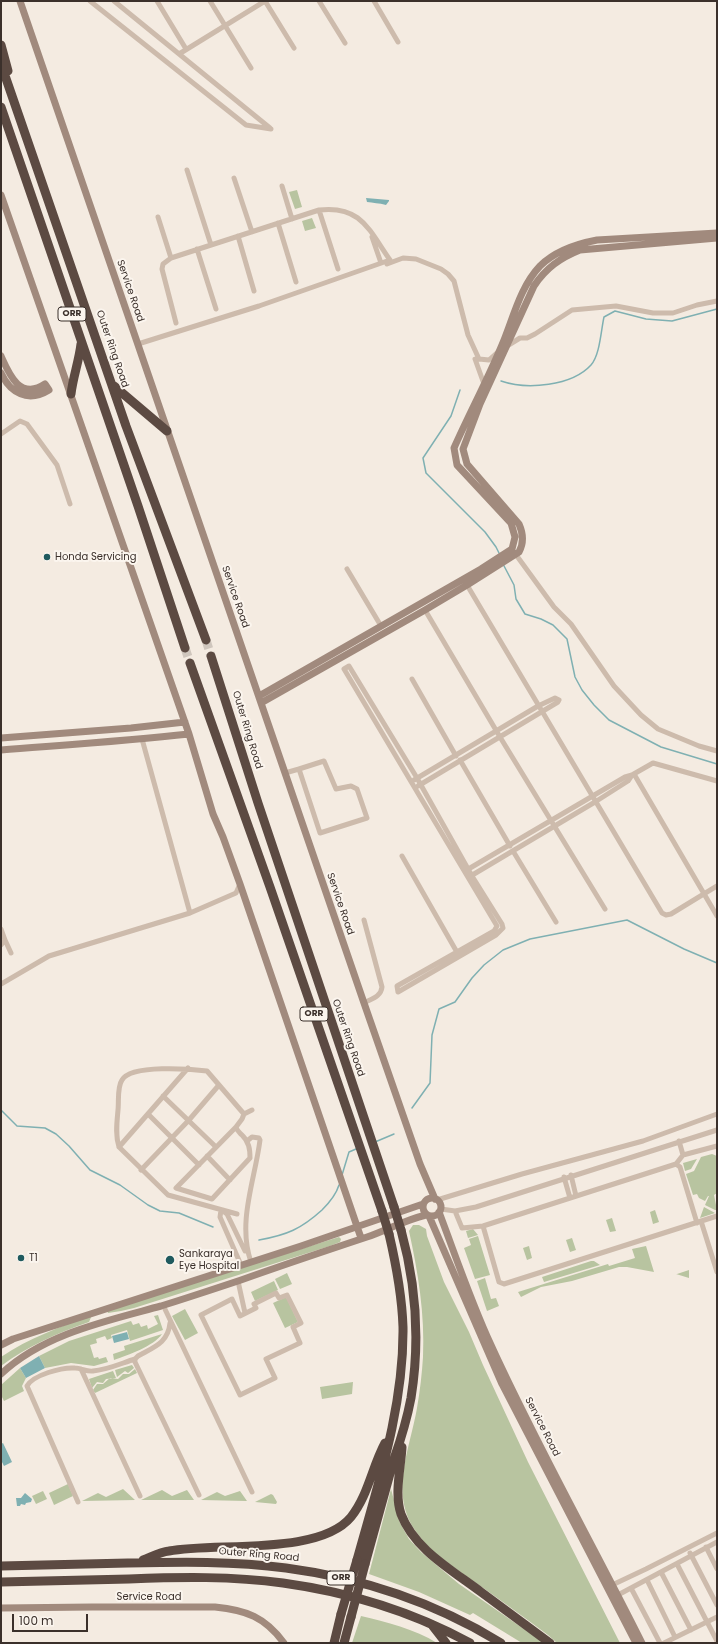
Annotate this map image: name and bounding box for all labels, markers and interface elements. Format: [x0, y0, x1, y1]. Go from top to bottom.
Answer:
street label: Service Road [114, 258, 146, 324]
road number: ORR [58, 307, 86, 321]
street label: Outer Ring Road [93, 309, 131, 389]
place label: Honda Servicing [55, 551, 136, 563]
marker: Honda Servicing [42, 552, 52, 562]
street label: Service Road [219, 564, 251, 630]
street label: Outer Ring Road [229, 690, 265, 770]
street label: Service Road [324, 871, 356, 937]
street label: Outer Ring Road [329, 998, 367, 1078]
road number: ORR [300, 1007, 328, 1021]
place label: Sankaraya Eye Hospital [179, 1248, 239, 1272]
place label: T1 [29, 1252, 38, 1264]
marker: T1 [16, 1253, 26, 1263]
marker: Sankaraya Eye Hospital [164, 1254, 176, 1266]
street label: Service Road [522, 1395, 562, 1459]
street label: Outer Ring Road [218, 1545, 300, 1565]
road number: ORR [327, 1571, 355, 1585]
street label: Service Road [117, 1591, 181, 1603]
scale bar [14, 1606, 90, 1632]
text: 100 m [19, 1612, 53, 1629]

